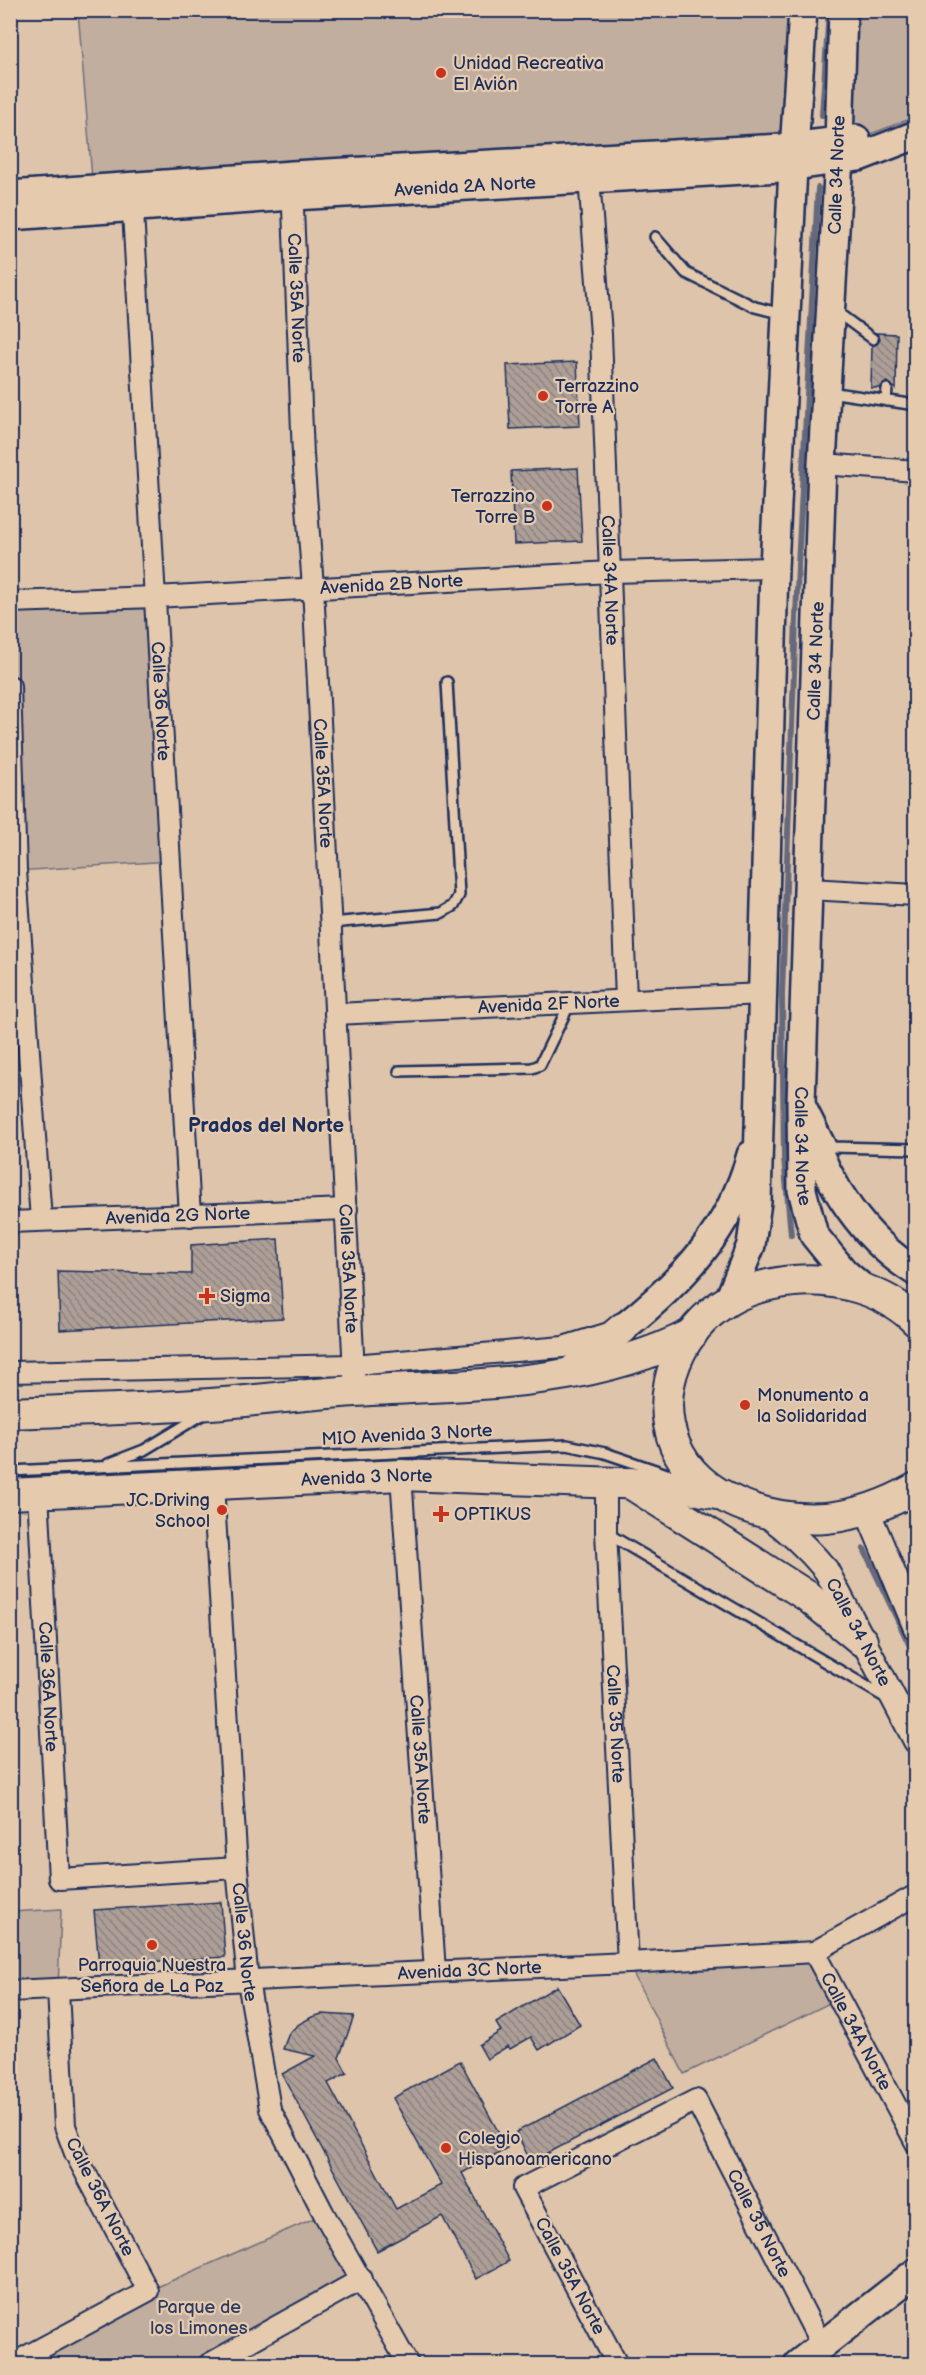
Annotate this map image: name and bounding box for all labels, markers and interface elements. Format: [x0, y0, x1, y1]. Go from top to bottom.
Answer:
place label: Unidad Recreativa El Avión [453, 53, 604, 95]
marker: Unidad Recreativa El Avión [434, 66, 448, 80]
street label: Calle 34 Norte [824, 115, 850, 235]
street label: Avenida 2A Norte [393, 172, 537, 201]
street label: Calle 35A Norte [283, 233, 310, 364]
place label: Terrazzino Torre A [555, 376, 639, 418]
marker: Terrazzino Torre A [536, 389, 550, 403]
place label: Terrazzino Torre B [451, 486, 535, 528]
marker: Terrazzino Torre B [540, 499, 554, 513]
street label: Calle 34A Norte [597, 515, 623, 646]
street label: Avenida 2B Norte [319, 570, 464, 598]
street label: Calle 34 Norte [803, 601, 829, 721]
street label: Calle 36 Norte [147, 641, 175, 762]
street label: Calle 35A Norte [309, 718, 337, 849]
street label: Avenida 2F Norte [477, 990, 620, 1018]
street label: Calle 34 Norte [790, 1086, 816, 1208]
district label: Prados del Norte [188, 1114, 344, 1138]
street label: Avenida 2G Norte [105, 1202, 251, 1229]
street label: Calle 35A Norte [335, 1203, 362, 1334]
place label: Sigma [220, 1286, 271, 1307]
marker: Sigma [198, 1287, 216, 1305]
place label: Monumento a la Solidaridad [757, 1385, 869, 1427]
marker: Monumento a la Solidaridad [738, 1398, 752, 1412]
street label: MIO Avenida 3 Norte [321, 1420, 493, 1450]
street label: Avenida 3 Norte [300, 1464, 433, 1490]
place label: JC Driving School [126, 1490, 210, 1532]
marker: JC Driving School [215, 1503, 229, 1517]
place label: OPTIKUS [454, 1504, 531, 1525]
marker: OPTIKUS [432, 1505, 450, 1523]
street label: Calle 34 Norte [822, 1574, 896, 1690]
street label: Calle 36A Norte [35, 1621, 63, 1753]
street label: Calle 35 Norte [602, 1664, 629, 1784]
street label: Calle 35A Norte [406, 1694, 435, 1825]
street label: Calle 36 Norte [228, 1881, 262, 2003]
marker: Parroquia Nuestra Señora de La Paz [145, 1938, 159, 1952]
place label: Parroquia Nuestra Señora de La Paz [78, 1955, 226, 1997]
street label: Avenida 3C Norte [397, 1956, 542, 1984]
street label: Calle 34A Norte [816, 1969, 897, 2094]
place label: Colegio Hispanoamericano [458, 2128, 612, 2170]
street label: Calle 36A Norte [61, 2134, 139, 2260]
marker: Colegio Hispanoamericano [439, 2141, 453, 2155]
street label: Calle 35 Norte [723, 2165, 796, 2281]
street label: Calle 35A Norte [530, 2214, 610, 2339]
park label: Parque de los Limones [150, 2297, 248, 2339]

